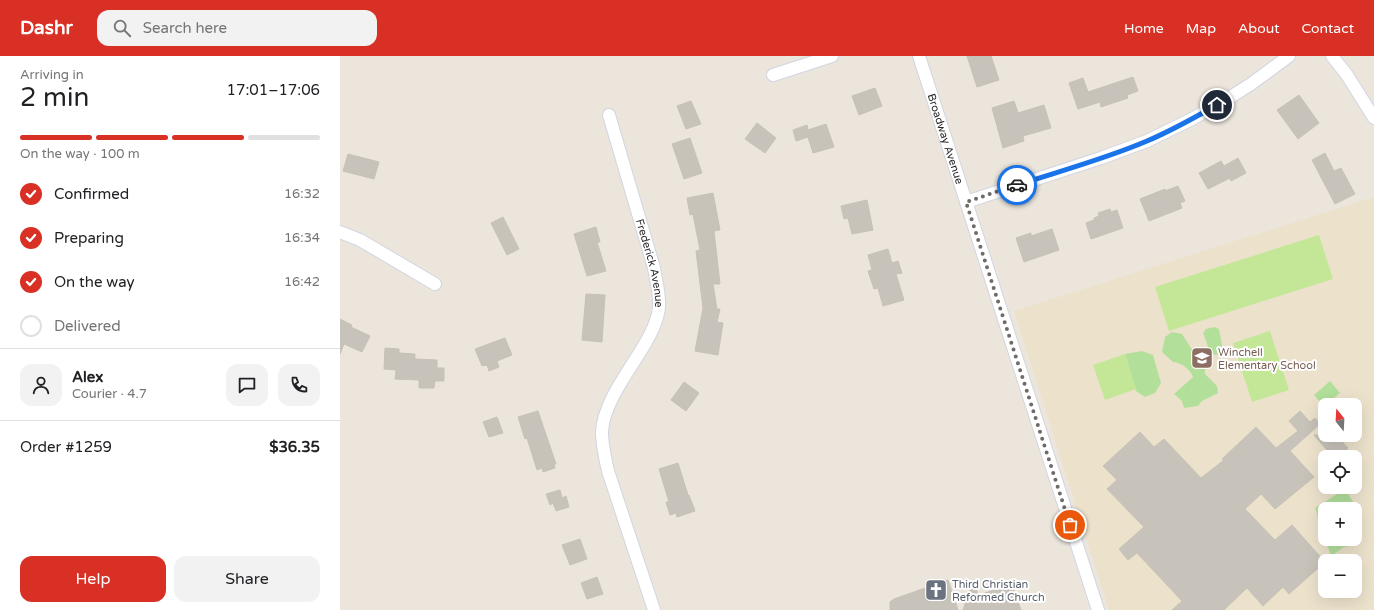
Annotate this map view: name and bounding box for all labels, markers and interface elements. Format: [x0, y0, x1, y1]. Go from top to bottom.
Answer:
search box [97, 10, 377, 46]
text: Dashr [20, 17, 73, 39]
icon: search [111, 17, 133, 39]
text: Search here [143, 19, 227, 37]
text: Home [1124, 20, 1164, 37]
text: Map [1186, 20, 1216, 37]
text: About [1238, 20, 1280, 37]
text: Contact [1302, 20, 1354, 37]
text: Arriving in [20, 67, 84, 83]
text: 17:01–17:06 [227, 81, 320, 99]
text: 2 min [20, 82, 89, 113]
pin [1200, 88, 1234, 122]
street label: Broadway Avenue [925, 92, 966, 186]
icon: home [1206, 94, 1228, 116]
text: On the way · 100 m [20, 146, 140, 162]
courier [997, 165, 1037, 205]
icon: car [1006, 174, 1028, 196]
icon: check [20, 183, 42, 205]
text: Confirmed [54, 185, 129, 203]
text: 16:32 [284, 186, 320, 202]
street label: Frederick Avenue [633, 217, 665, 308]
icon: check [20, 227, 42, 249]
text: Preparing [54, 229, 124, 247]
text: 16:34 [284, 230, 320, 246]
icon: check [20, 271, 42, 293]
text: On the way [54, 273, 134, 291]
text: 16:42 [284, 274, 320, 290]
text: Delivered [54, 317, 121, 335]
school or university icon: Winchell Elementary School [1189, 345, 1215, 371]
place label: Winchell Elementary School [1218, 346, 1316, 372]
button: person [20, 364, 62, 406]
button: chat [226, 364, 268, 406]
button: phone [278, 364, 320, 406]
text: Alex [72, 368, 103, 386]
text: Courier · 4.7 [72, 386, 147, 402]
north arrow [1318, 398, 1362, 442]
map controls [1318, 398, 1362, 598]
text: Order #1259 [20, 438, 112, 456]
text: $36.35 [269, 438, 320, 456]
button: locate [1318, 450, 1362, 494]
button: + [1318, 502, 1362, 546]
pin [1053, 508, 1087, 542]
icon: bag [1059, 514, 1081, 536]
button: − [1318, 554, 1362, 598]
button: Help [20, 556, 166, 602]
button: Share [174, 556, 320, 602]
church icon: Third Christian Reformed Church [923, 577, 949, 603]
place label: Third Christian Reformed Church [952, 578, 1045, 604]

